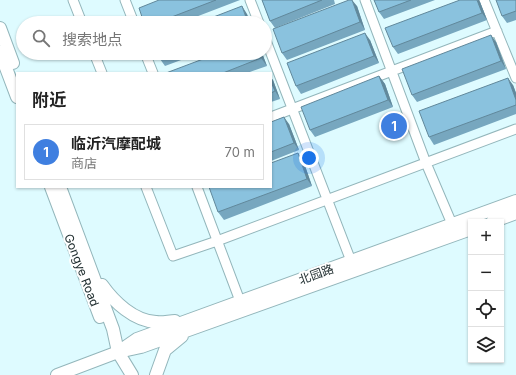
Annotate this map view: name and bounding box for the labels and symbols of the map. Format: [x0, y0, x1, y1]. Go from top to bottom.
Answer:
pin: 1 [381, 111, 407, 141]
your location [299, 148, 319, 168]
street label: Gongye Road [61, 232, 103, 308]
street label: 北园路 [297, 261, 335, 287]

